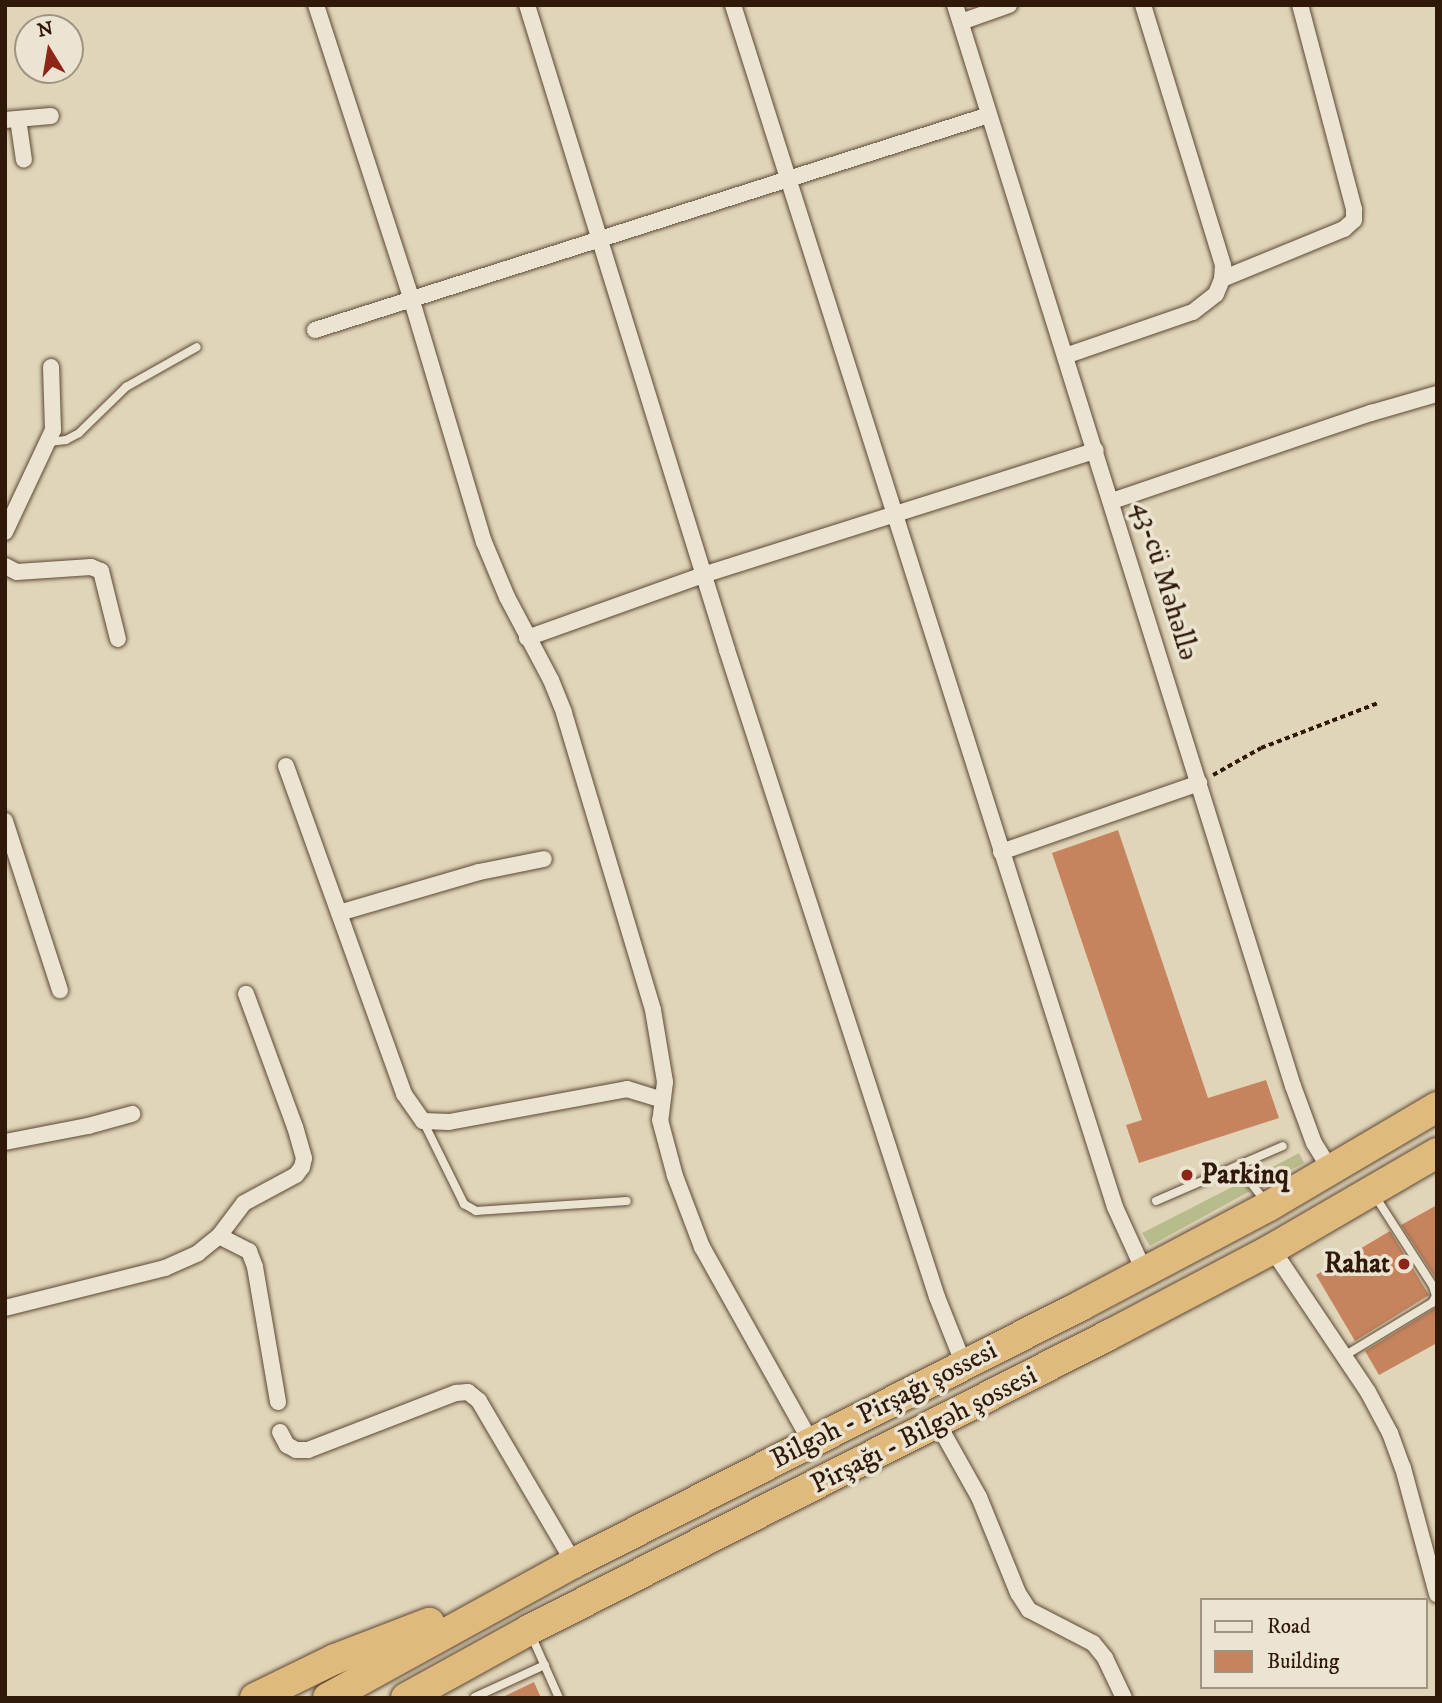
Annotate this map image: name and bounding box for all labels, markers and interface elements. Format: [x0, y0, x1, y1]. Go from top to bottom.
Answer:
north arrow [14, 14, 84, 84]
text: N [35, 17, 55, 43]
street label: 43-cü Məhəllə [1125, 498, 1205, 664]
place label: Parkinq [1201, 1158, 1289, 1192]
marker: Parkinq [1179, 1167, 1195, 1183]
place label: Rahat [1324, 1247, 1390, 1281]
marker: Rahat [1396, 1256, 1412, 1272]
street label: Bilgəh - Pirşağı şossesi [765, 1333, 1003, 1477]
street label: Pirşağı - Bilgəh şossesi [805, 1358, 1043, 1502]
legend [1200, 1598, 1428, 1689]
text: Road [1267, 1614, 1311, 1640]
text: Building [1267, 1649, 1339, 1675]

